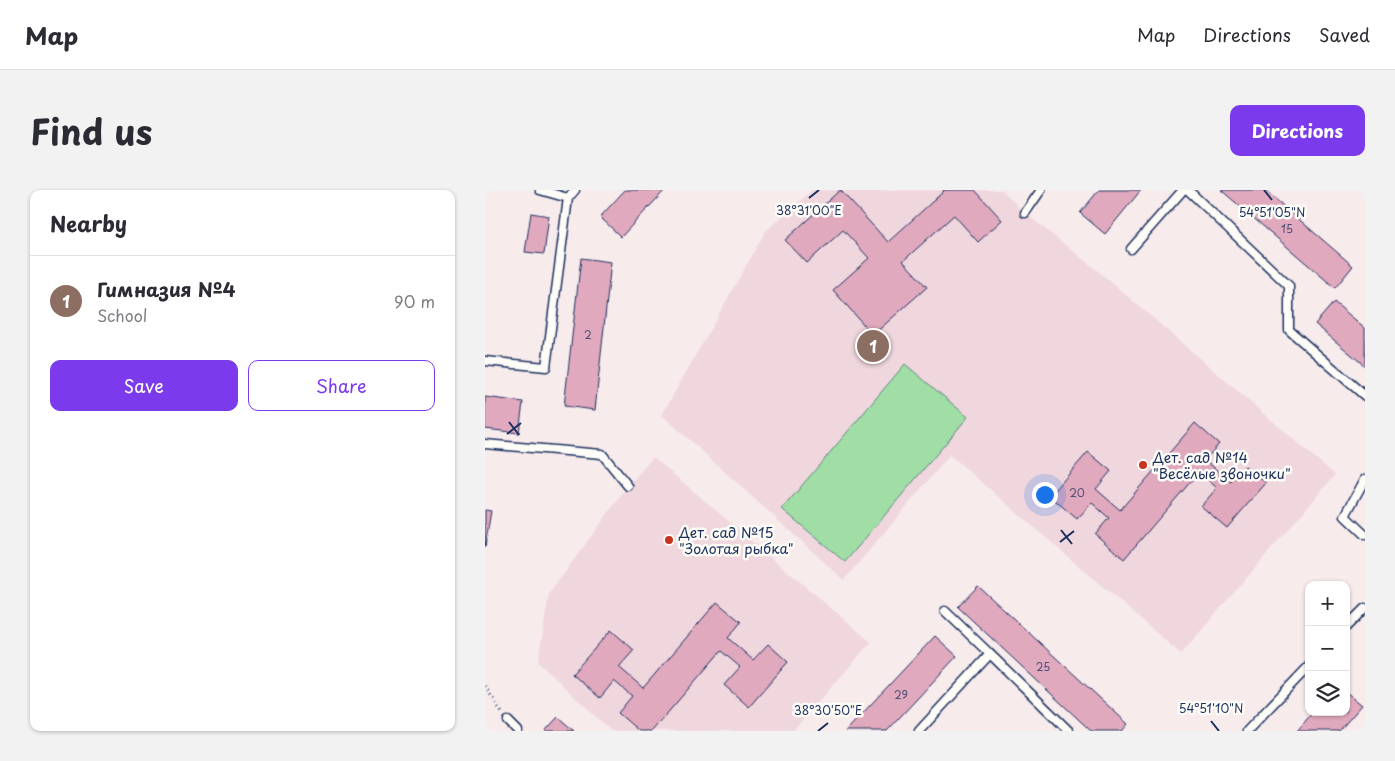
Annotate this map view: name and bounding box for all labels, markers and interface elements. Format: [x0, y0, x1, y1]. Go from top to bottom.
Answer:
text: Map [25, 17, 78, 53]
text: Map [1137, 21, 1175, 48]
text: Directions [1203, 21, 1291, 48]
text: Saved [1319, 21, 1370, 48]
text: Find us [30, 104, 152, 157]
button: Directions [1230, 105, 1365, 156]
text: 38°31'00"E [776, 201, 842, 219]
text: 54°51'05"N [1239, 203, 1305, 221]
text: Nearby [50, 207, 127, 239]
house number: 15 [1281, 220, 1293, 237]
text: Гимназия №4 [97, 275, 236, 303]
text: 1 [62, 289, 70, 313]
text: 90 m [394, 289, 435, 313]
text: School [97, 303, 147, 327]
house number: 2 [584, 326, 592, 343]
pin: 1 [857, 327, 889, 365]
button: Save [50, 360, 238, 411]
button: Share [248, 360, 435, 411]
place label: Дет. сад №14 "Весёлые звоночки" [1152, 447, 1291, 484]
marker: Дет. сад №14 "Весёлые звоночки" [1137, 459, 1149, 471]
your location [1032, 482, 1058, 508]
house number: 20 [1069, 484, 1085, 501]
place label: Дет. сад №15 "Золотая рыбка" [678, 522, 794, 559]
marker: Дет. сад №15 "Золотая рыбка" [663, 534, 675, 546]
map controls [1305, 581, 1350, 716]
button: + [1305, 581, 1350, 626]
button: − [1305, 626, 1350, 671]
house number: 25 [1036, 658, 1050, 675]
button: layers [1305, 671, 1350, 716]
house number: 29 [894, 686, 908, 703]
text: 54°51'10"N [1179, 699, 1243, 717]
text: 38°30'50"E [794, 701, 862, 719]

